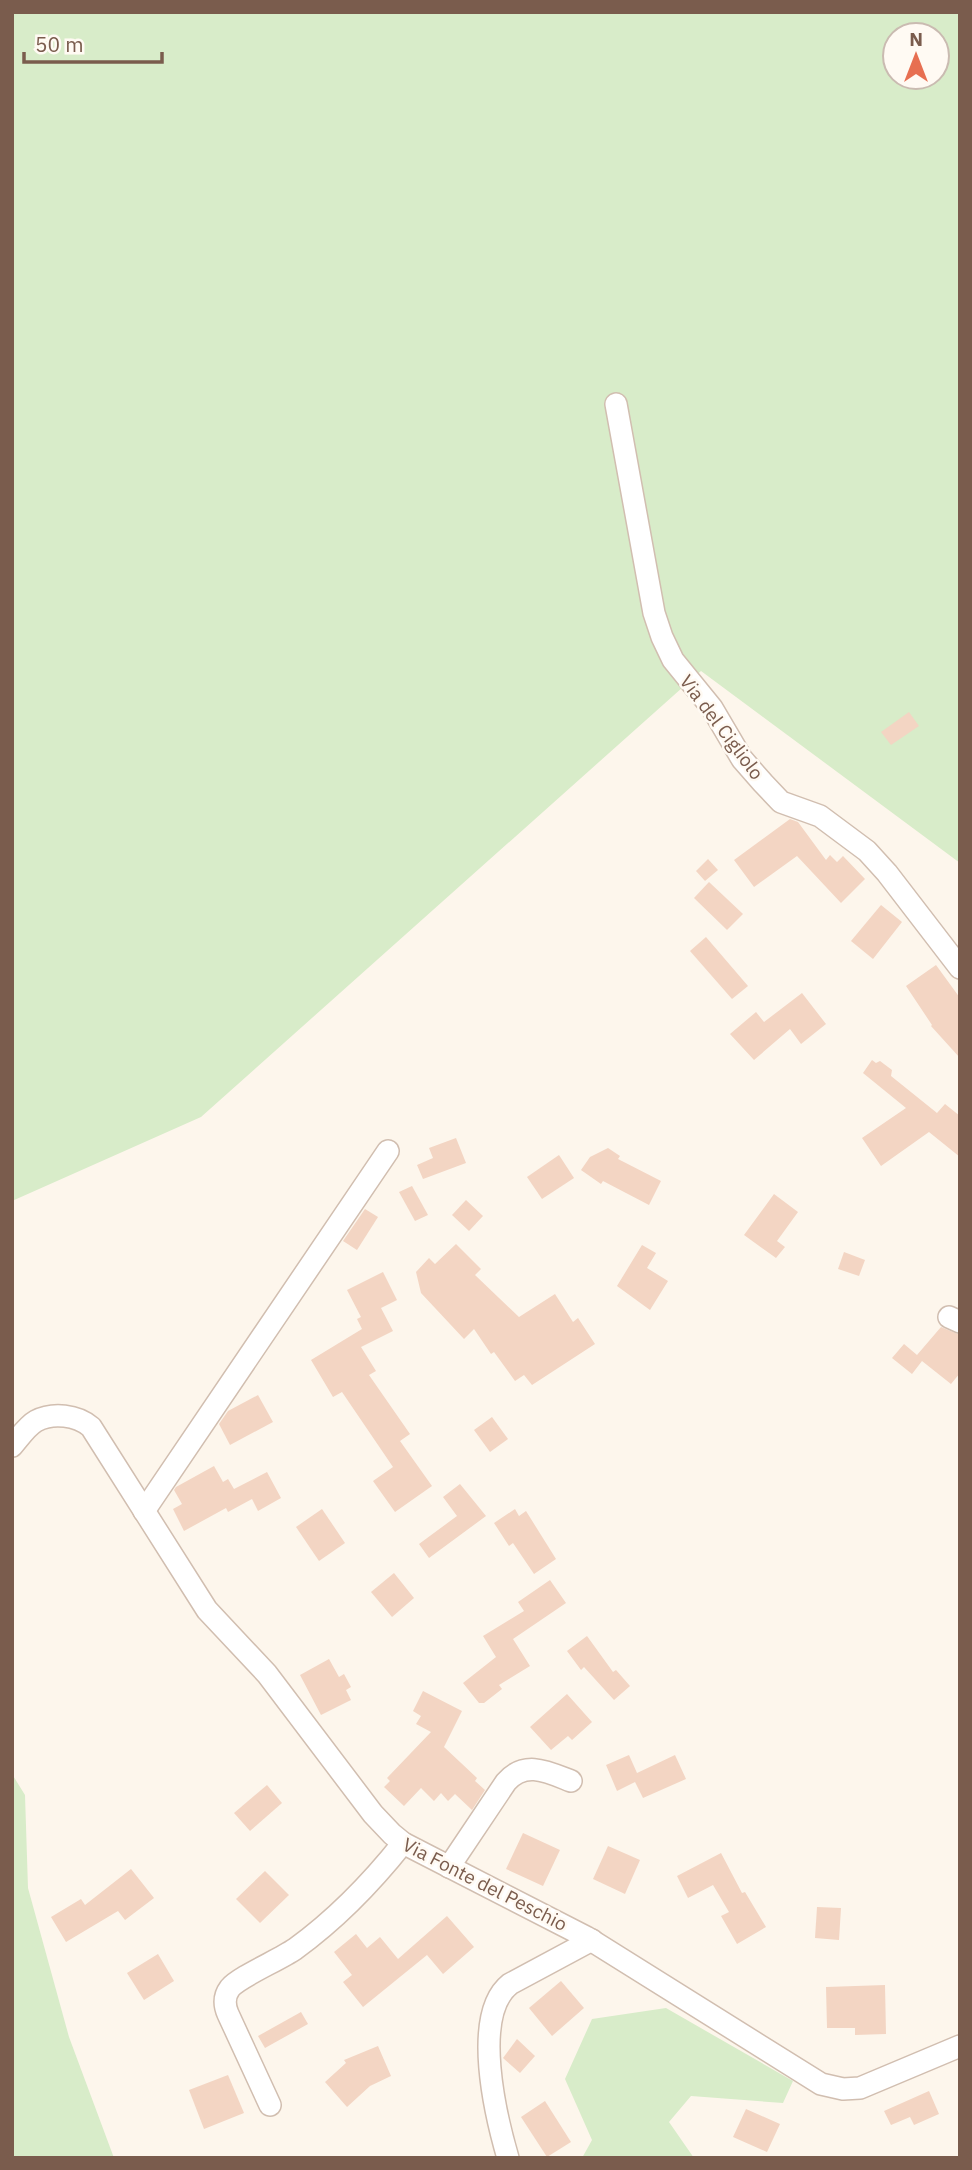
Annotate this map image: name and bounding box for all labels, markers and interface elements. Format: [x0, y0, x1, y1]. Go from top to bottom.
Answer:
scale bar [24, 21, 163, 65]
north arrow [881, 21, 951, 91]
text: N [909, 27, 923, 51]
text: 50 m [35, 30, 84, 58]
street label: Via del Cigliolo [675, 670, 769, 784]
street label: Via Fonte del Peschio [399, 1832, 571, 1936]

